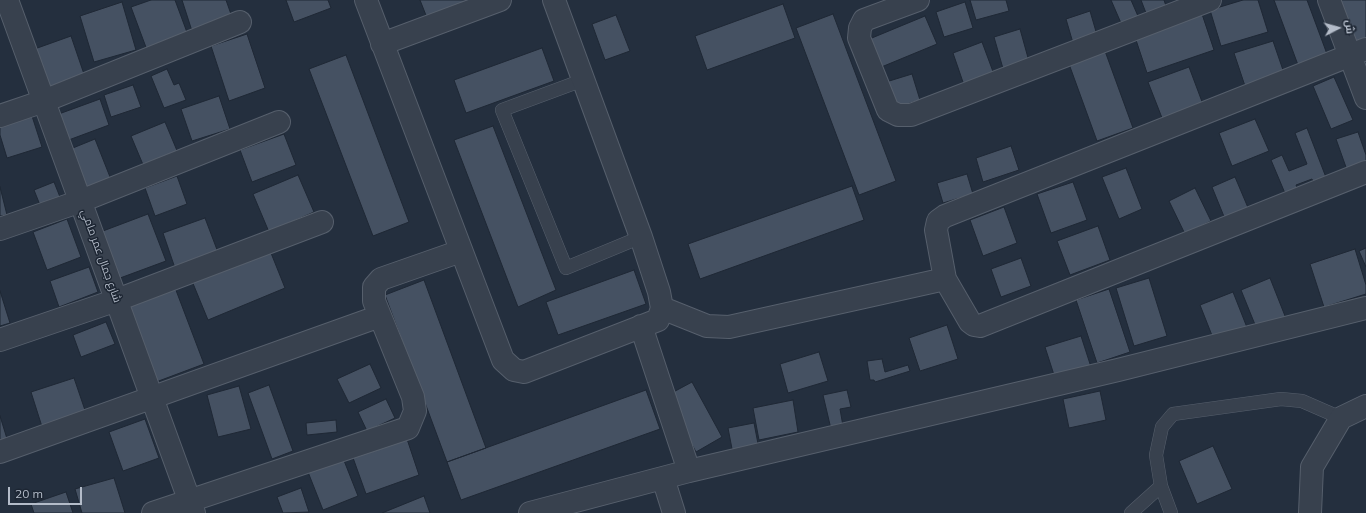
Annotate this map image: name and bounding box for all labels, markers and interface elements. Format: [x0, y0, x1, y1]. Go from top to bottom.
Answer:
north arrow [1318, 8, 1358, 48]
text: ش [1342, 19, 1358, 35]
street label: شارع جمال عمر مامي [78, 208, 124, 304]
scale bar [10, 479, 84, 505]
text: 20 m [15, 486, 43, 501]

